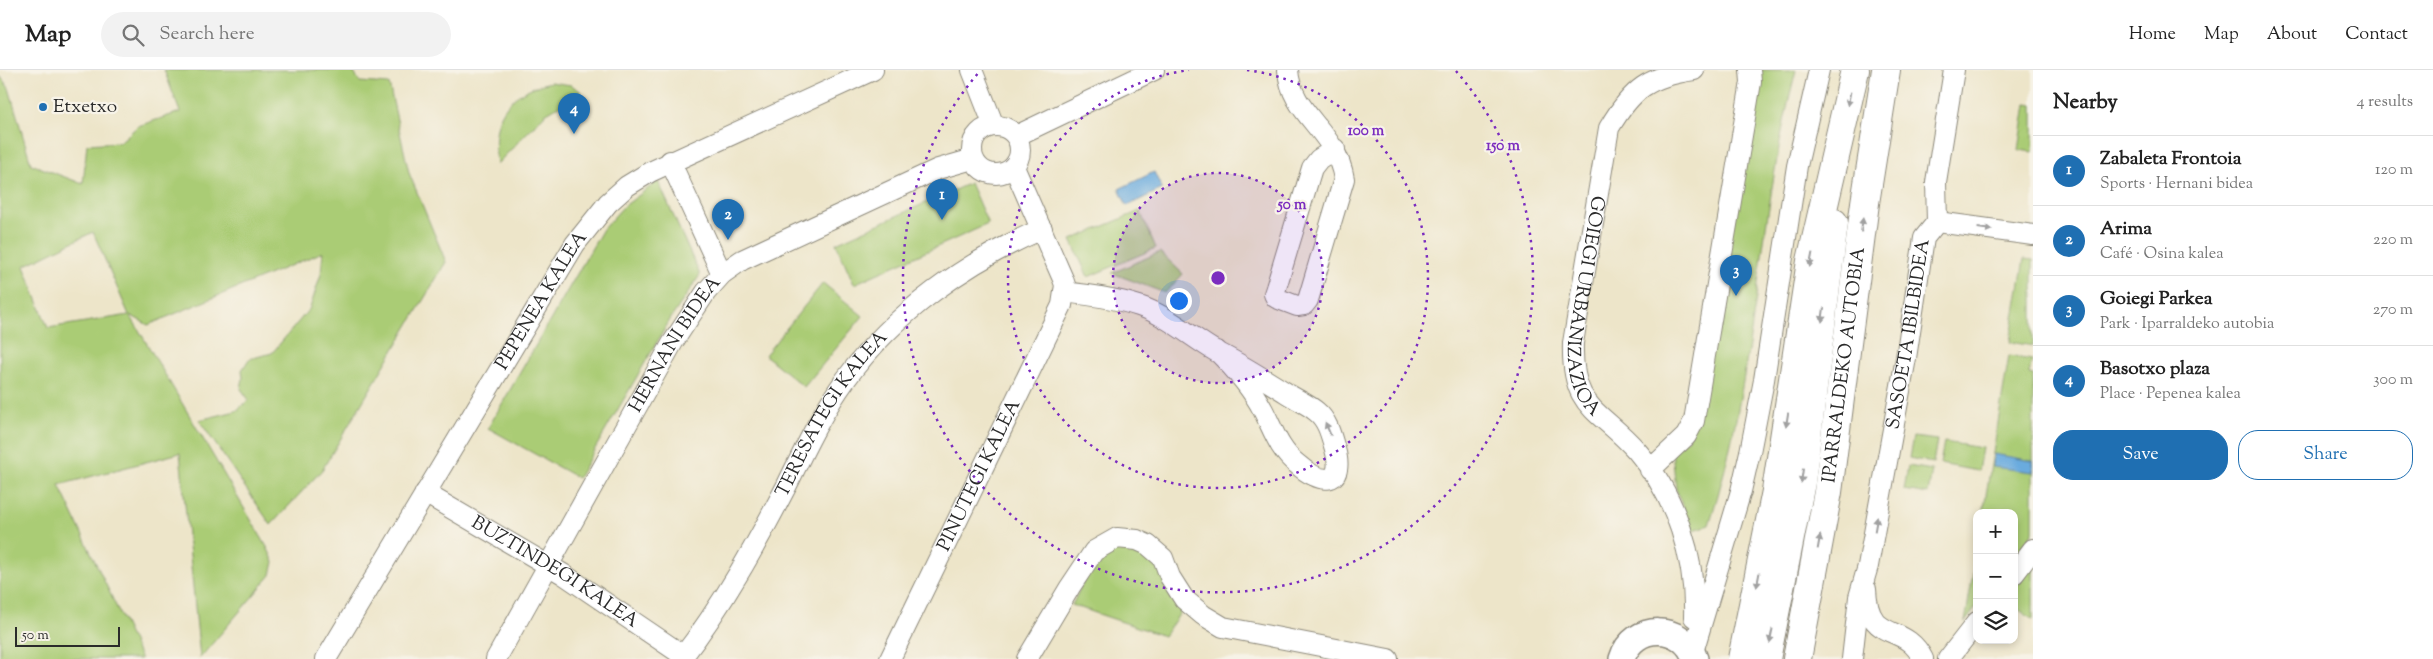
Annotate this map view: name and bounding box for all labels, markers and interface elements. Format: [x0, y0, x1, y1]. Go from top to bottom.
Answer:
search box [101, 12, 451, 57]
text: Map [25, 18, 71, 52]
icon: search [119, 21, 147, 49]
text: Search here [159, 21, 255, 48]
text: Home [2129, 22, 2176, 48]
text: Map [2204, 22, 2239, 48]
text: About [2267, 22, 2317, 48]
text: Contact [2345, 22, 2408, 48]
text: Nearby [2053, 88, 2118, 118]
one-way arrow [1845, 91, 1853, 107]
text: 4 results [2357, 91, 2413, 114]
pin: 4 [558, 93, 590, 134]
place label: Etxetxo [53, 94, 117, 121]
marker: Etxetxo [37, 101, 49, 113]
text: 100 m [1348, 121, 1385, 142]
text: 150 m [1486, 136, 1520, 157]
text: Zabaleta Frontoia [2100, 146, 2241, 173]
text: 1 [2066, 159, 2072, 182]
text: 120 m [2375, 159, 2413, 182]
text: Sports · Hernani bidea [2100, 173, 2253, 196]
pin: 1 [926, 179, 958, 220]
street label: GOIEGI URBANIZAZIOA [1588, 191, 1614, 417]
text: GOIEGI URBANIZAZIOA [1559, 194, 1611, 423]
text: 50 m [1277, 195, 1307, 216]
pin: 2 [712, 199, 744, 240]
text: Arima [2100, 216, 2152, 243]
one-way arrow [1858, 217, 1866, 233]
street label: PEPENEA KALEA [489, 225, 594, 375]
one-way arrow [1977, 225, 1993, 233]
text: 2 [2065, 229, 2073, 252]
text: 220 m [2373, 229, 2413, 252]
street label: SASOETA IBILBIDEA [1880, 237, 1937, 432]
text: Café · Osina kalea [2100, 243, 2224, 266]
street label: IPARRALDEKO AUTOBIA [1816, 245, 1873, 484]
one-way arrow [1807, 252, 1815, 268]
pin: 3 [1720, 255, 1752, 296]
centre of rings [1209, 269, 1227, 287]
street label: HERNANI BIDEA [623, 270, 728, 418]
text: Goiegi Parkea [2100, 286, 2212, 313]
your location [1166, 288, 1192, 314]
text: 3 [2066, 299, 2072, 322]
text: 270 m [2373, 299, 2413, 322]
one-way arrow [1819, 307, 1827, 323]
text: Park · Iparraldeko autobia [2100, 313, 2274, 336]
street label: TERESATEGI KALEA [769, 324, 894, 502]
text: Basotxo plaza [2100, 356, 2210, 383]
text: 4 [2065, 369, 2073, 392]
text: 300 m [2373, 369, 2413, 392]
text: Place · Pepenea kalea [2100, 383, 2241, 406]
street label: PINUTEGI KALEA [931, 394, 1028, 556]
one-way arrow [1783, 413, 1791, 429]
one-way arrow [1324, 422, 1332, 436]
button: Save [2053, 430, 2228, 480]
button: Share [2238, 430, 2413, 480]
one-way arrow [1797, 468, 1805, 484]
street label: BUZTINDEGI KALEA [466, 509, 644, 635]
map controls [1973, 509, 2018, 644]
button: + [1973, 509, 2018, 554]
one-way arrow [1872, 517, 1880, 532]
one-way arrow [1816, 534, 1824, 550]
button: − [1973, 554, 2018, 599]
one-way arrow [1754, 573, 1762, 588]
button: layers [1973, 599, 2018, 644]
scale bar [15, 624, 120, 647]
text: 50 m [22, 626, 49, 646]
one-way arrow [1767, 628, 1775, 643]

